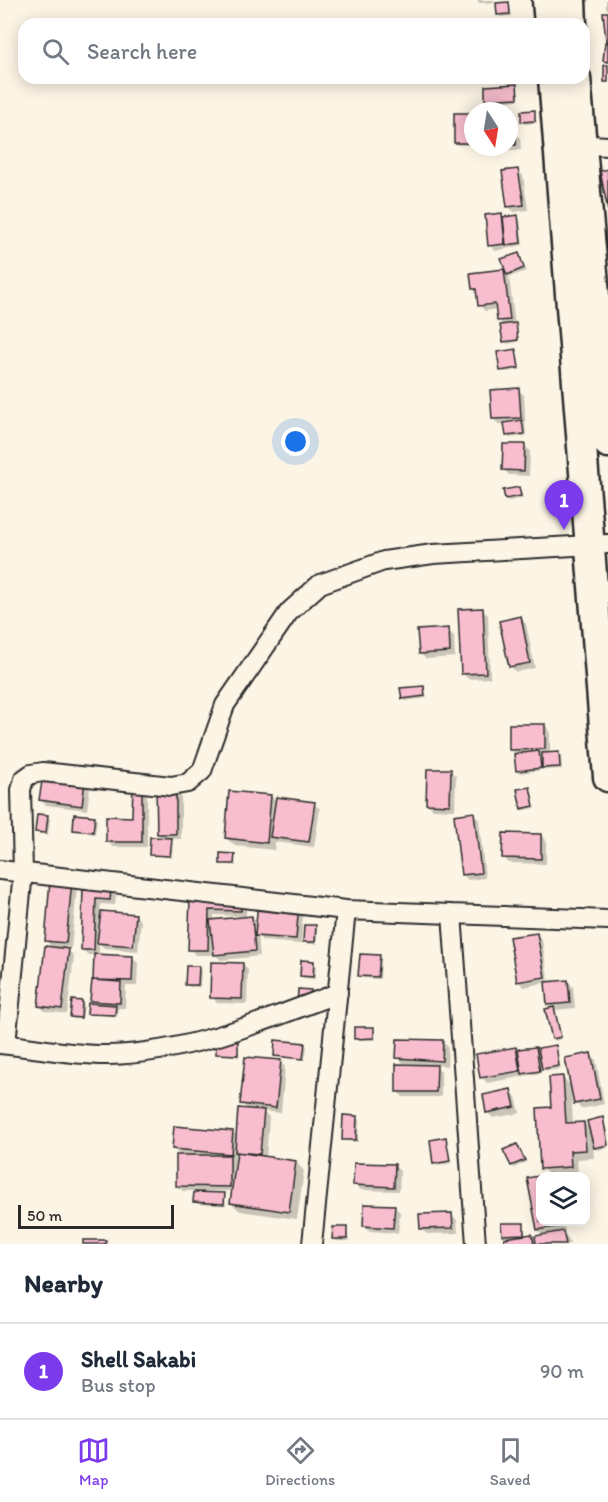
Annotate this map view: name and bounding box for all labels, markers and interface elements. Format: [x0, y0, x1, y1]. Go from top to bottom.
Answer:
search box [18, 18, 590, 84]
icon: search [39, 35, 72, 68]
text: Search here [87, 38, 197, 65]
north arrow [464, 102, 518, 156]
your location [281, 427, 310, 456]
pin: 1 [544, 480, 584, 530]
map controls [536, 1172, 590, 1226]
button: layers [536, 1172, 590, 1226]
scale bar [18, 1202, 174, 1230]
text: 50 m [27, 1206, 62, 1225]
text: Nearby [24, 1267, 103, 1299]
text: Shell Sakabi [81, 1346, 196, 1373]
text: 1 [39, 1359, 48, 1383]
text: 90 m [540, 1359, 584, 1383]
text: Bus stop [81, 1373, 156, 1397]
tab: Map [77, 1434, 110, 1489]
tab: Directions [265, 1434, 335, 1489]
tab: Saved [490, 1434, 531, 1489]

